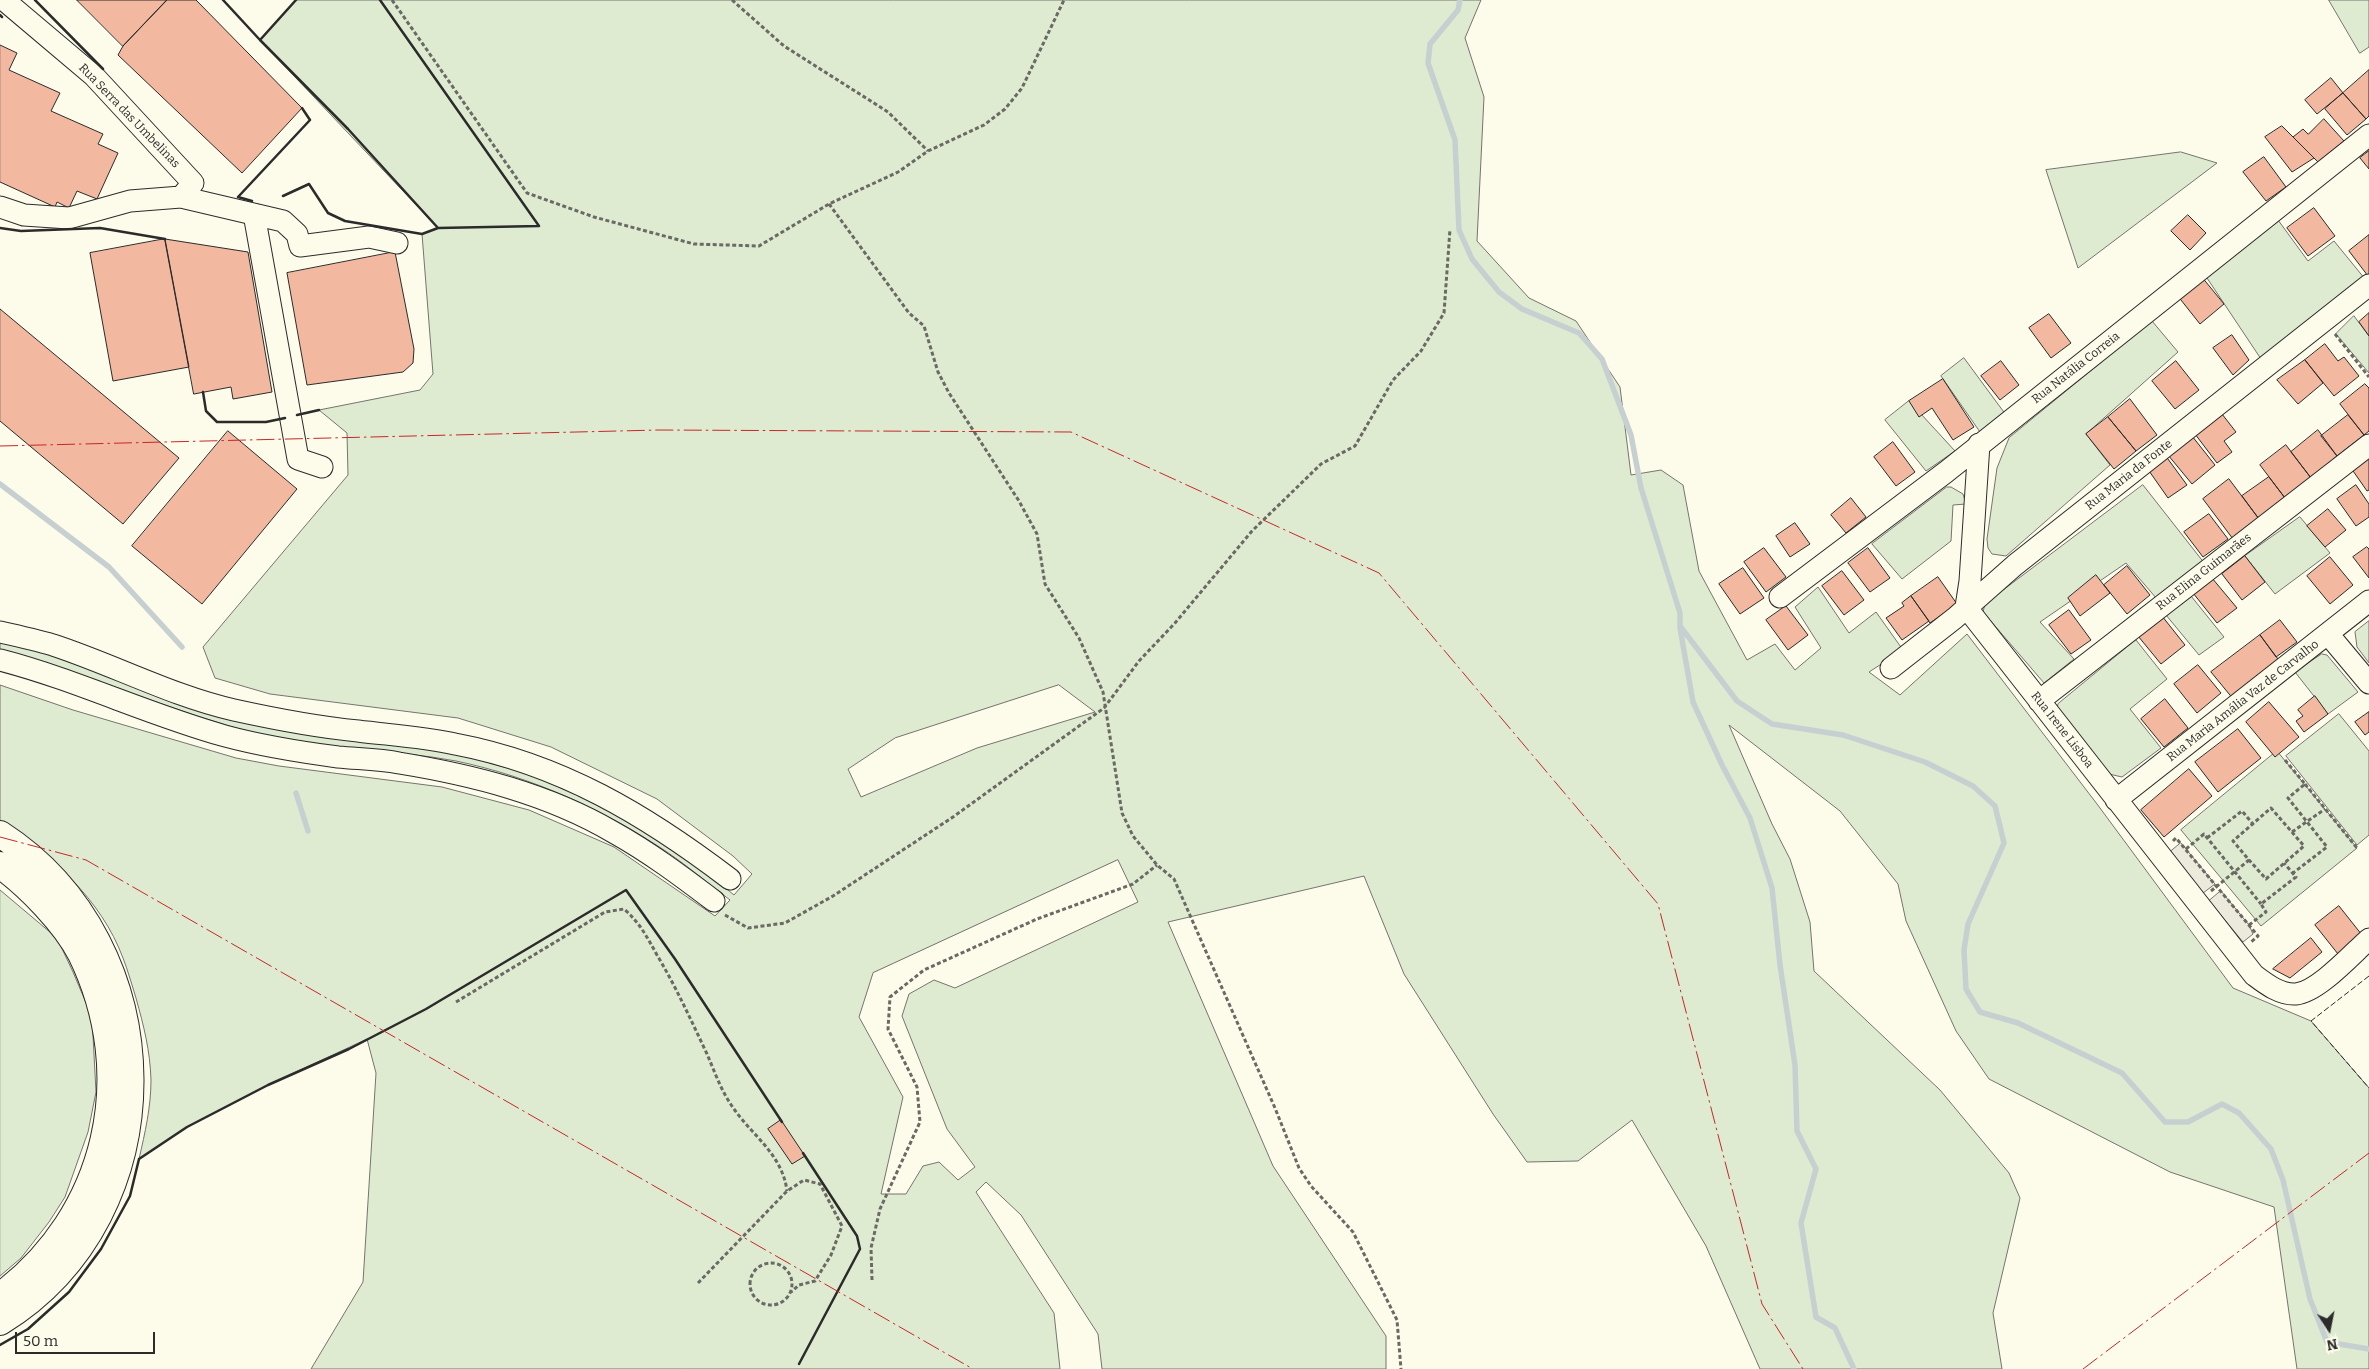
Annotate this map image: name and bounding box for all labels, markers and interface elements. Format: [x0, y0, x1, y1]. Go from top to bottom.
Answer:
street label: Rua Serra das Umbelinas [75, 61, 183, 171]
street label: Rua Natália Correia [2029, 329, 2123, 407]
street label: Rua Maria da Fonte [2083, 437, 2175, 513]
street label: Rua Elina Guimarães [2154, 530, 2254, 614]
street label: Rua Maria Amália Vaz de Carvalho [2164, 637, 2322, 765]
street label: Rua Irene Lisboa [2028, 689, 2096, 771]
north arrow [2304, 1304, 2354, 1354]
scale bar [18, 1322, 158, 1354]
text: 50 m [23, 1332, 58, 1350]
text: N [2325, 1335, 2339, 1354]

